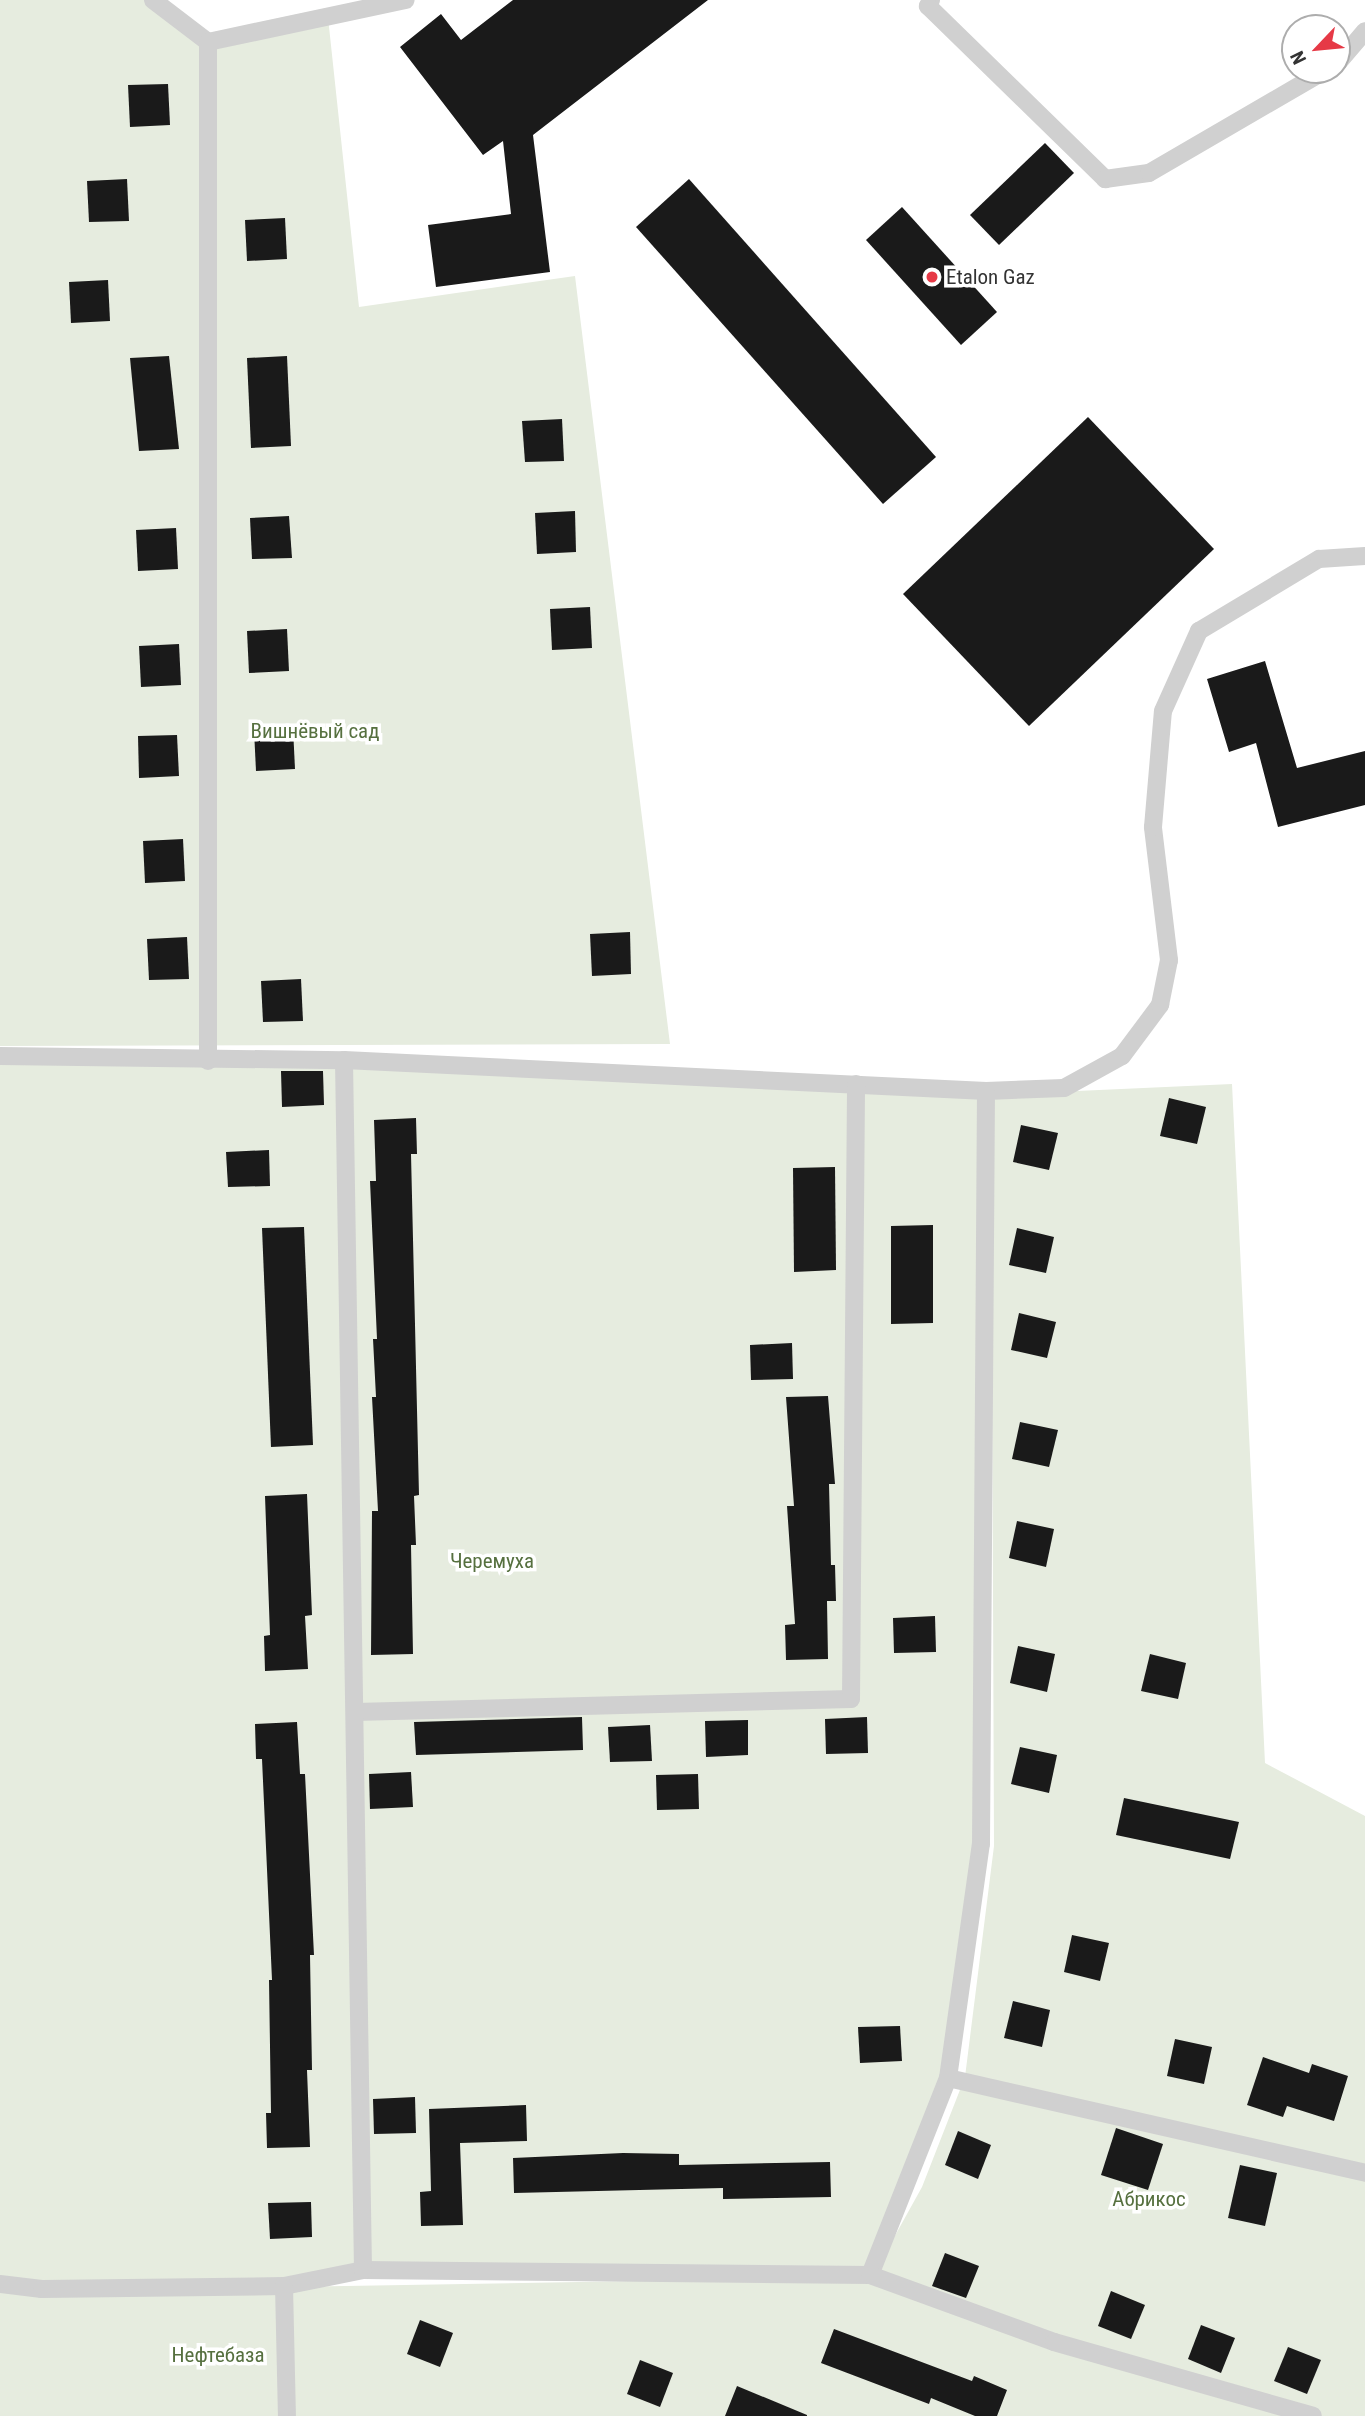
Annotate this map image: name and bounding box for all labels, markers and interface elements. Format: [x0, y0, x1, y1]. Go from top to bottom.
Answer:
north arrow [1281, 14, 1351, 84]
text: N [1286, 47, 1311, 68]
place label: Etalon Gaz [946, 264, 1035, 290]
marker: Etalon Gaz [924, 269, 940, 285]
park label: Вишнёвый сад [251, 718, 379, 744]
park label: Черемуха [450, 1548, 534, 1574]
park label: Абрикос [1112, 2186, 1186, 2212]
park label: Нефтебаза [172, 2342, 264, 2368]

